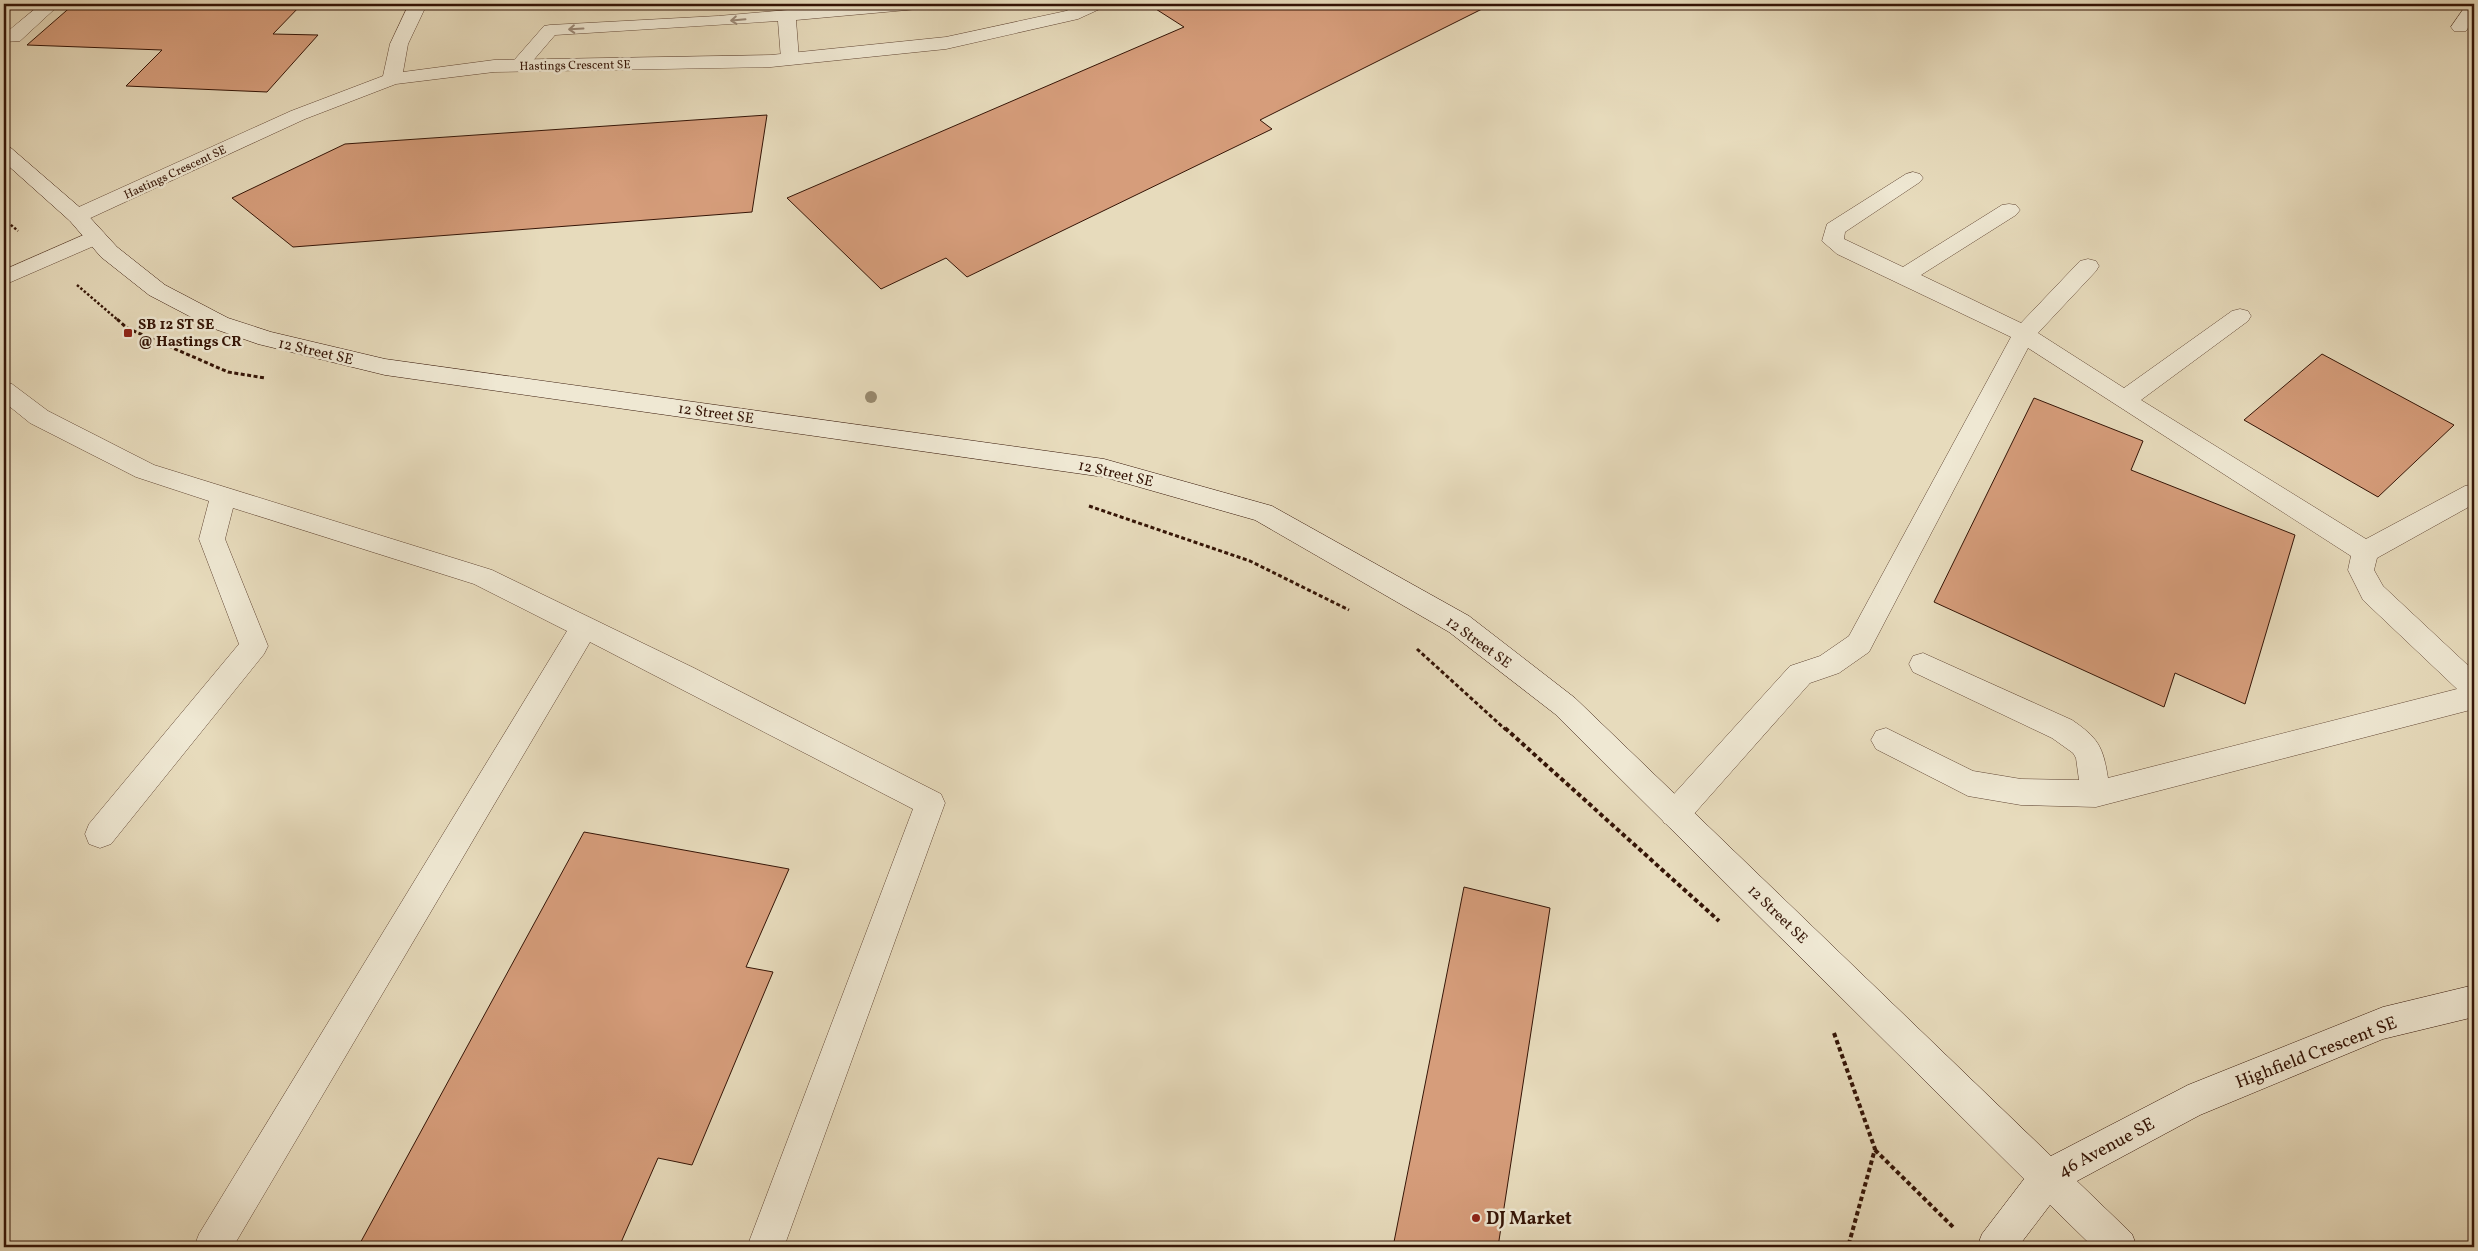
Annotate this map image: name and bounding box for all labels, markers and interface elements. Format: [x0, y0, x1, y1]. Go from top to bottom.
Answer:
one-way arrow [731, 15, 747, 24]
one-way arrow [568, 24, 584, 33]
street label: Hastings Crescent SE [519, 57, 631, 75]
street label: Hastings Crescent SE [122, 142, 229, 204]
place label: SB 12 ST SE @ Hastings CR [138, 315, 242, 353]
marker: SB 12 ST SE @ Hastings CR [122, 327, 134, 339]
street label: 12 Street SE [276, 334, 355, 371]
street label: 12 Street SE [676, 399, 755, 430]
street label: 12 Street SE [1076, 456, 1155, 493]
street label: 12 Street SE [1441, 612, 1515, 674]
street label: 12 Street SE [1742, 881, 1812, 949]
street label: Highfield Crescent SE [2232, 1011, 2401, 1096]
street label: 46 Avenue SE [2054, 1112, 2160, 1184]
place label: DJ Market [1486, 1207, 1572, 1232]
marker: DJ Market [1470, 1212, 1482, 1224]

